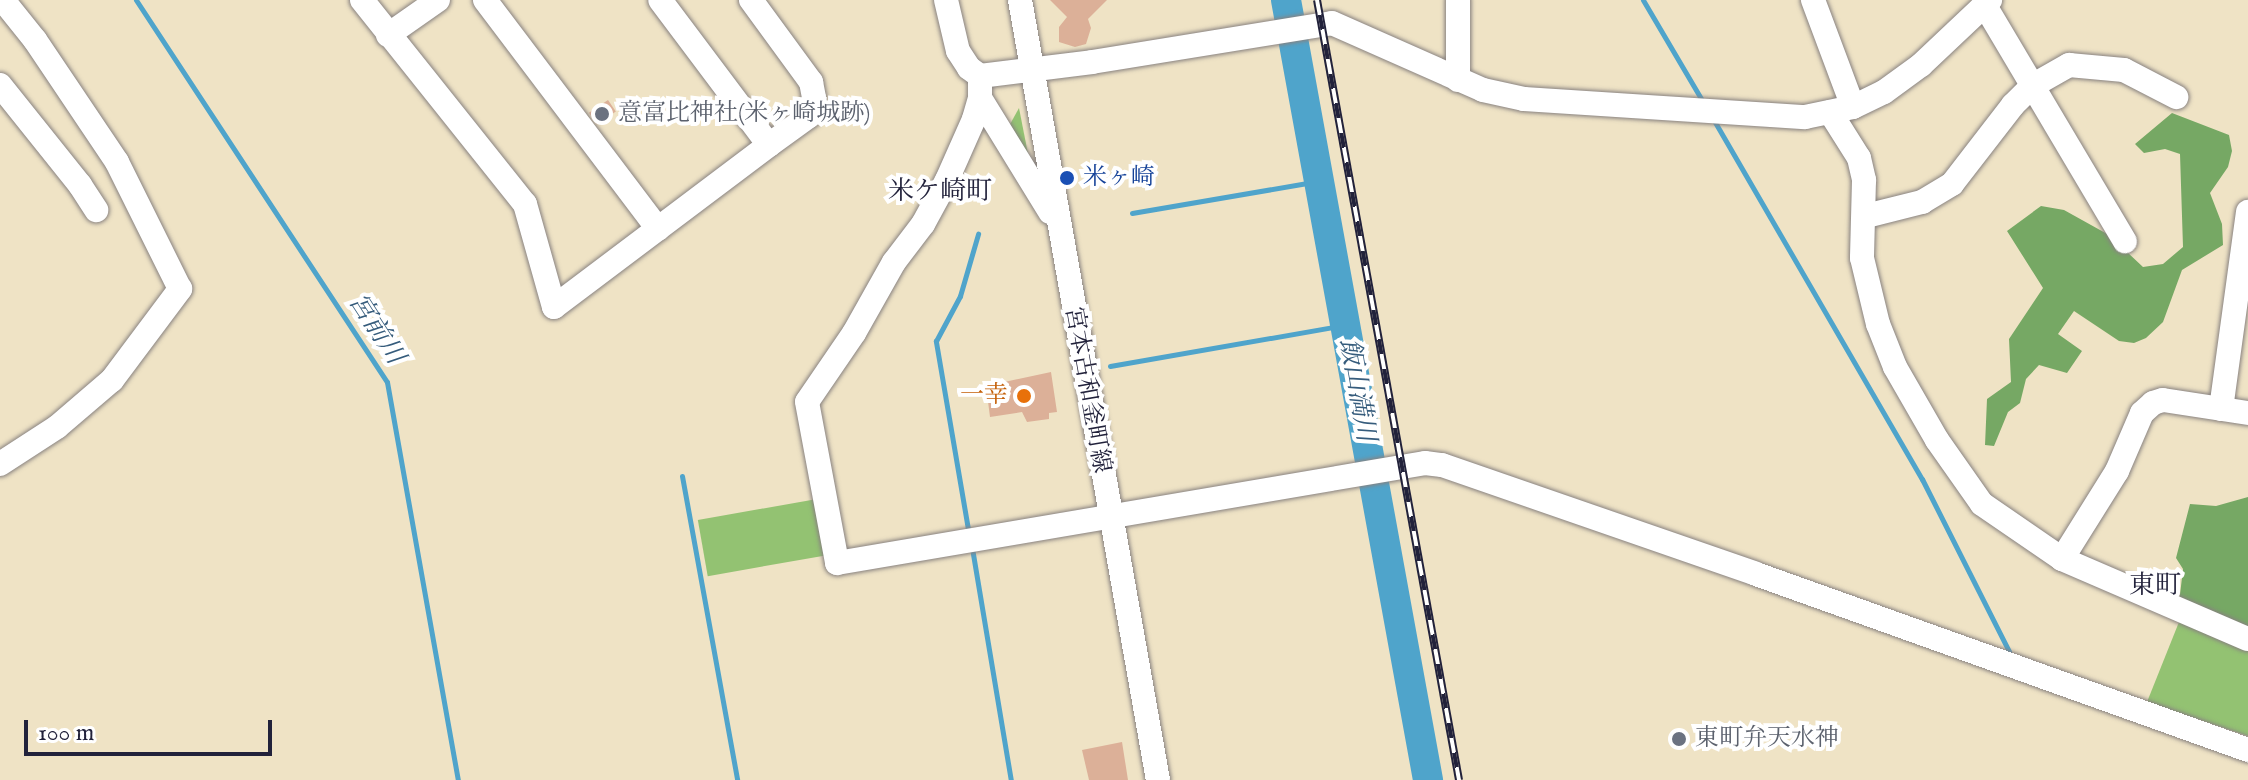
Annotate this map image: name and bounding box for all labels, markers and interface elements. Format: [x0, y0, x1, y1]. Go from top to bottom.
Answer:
place label: 意富比神社(米ヶ崎城跡) [618, 100, 870, 128]
marker: 意富比神社(米ヶ崎城跡) [593, 105, 611, 123]
place label: 米ヶ崎 [1083, 164, 1155, 192]
marker: 米ヶ崎 [1058, 169, 1076, 187]
district label: 米ケ崎町 [888, 176, 992, 208]
water label: 宮前川 [342, 288, 410, 370]
street label: 宮本古和釜町線 [1058, 305, 1116, 475]
water label: 飯山満川 [1333, 336, 1381, 444]
place label: 一幸 [960, 382, 1008, 410]
marker: 一幸 [1015, 387, 1033, 405]
district label: 東町 [2129, 570, 2181, 602]
scale bar [28, 704, 276, 754]
text: 100 m [38, 718, 94, 749]
place label: 東町弁天水神 [1695, 725, 1839, 753]
marker: 東町弁天水神 [1670, 730, 1688, 748]

